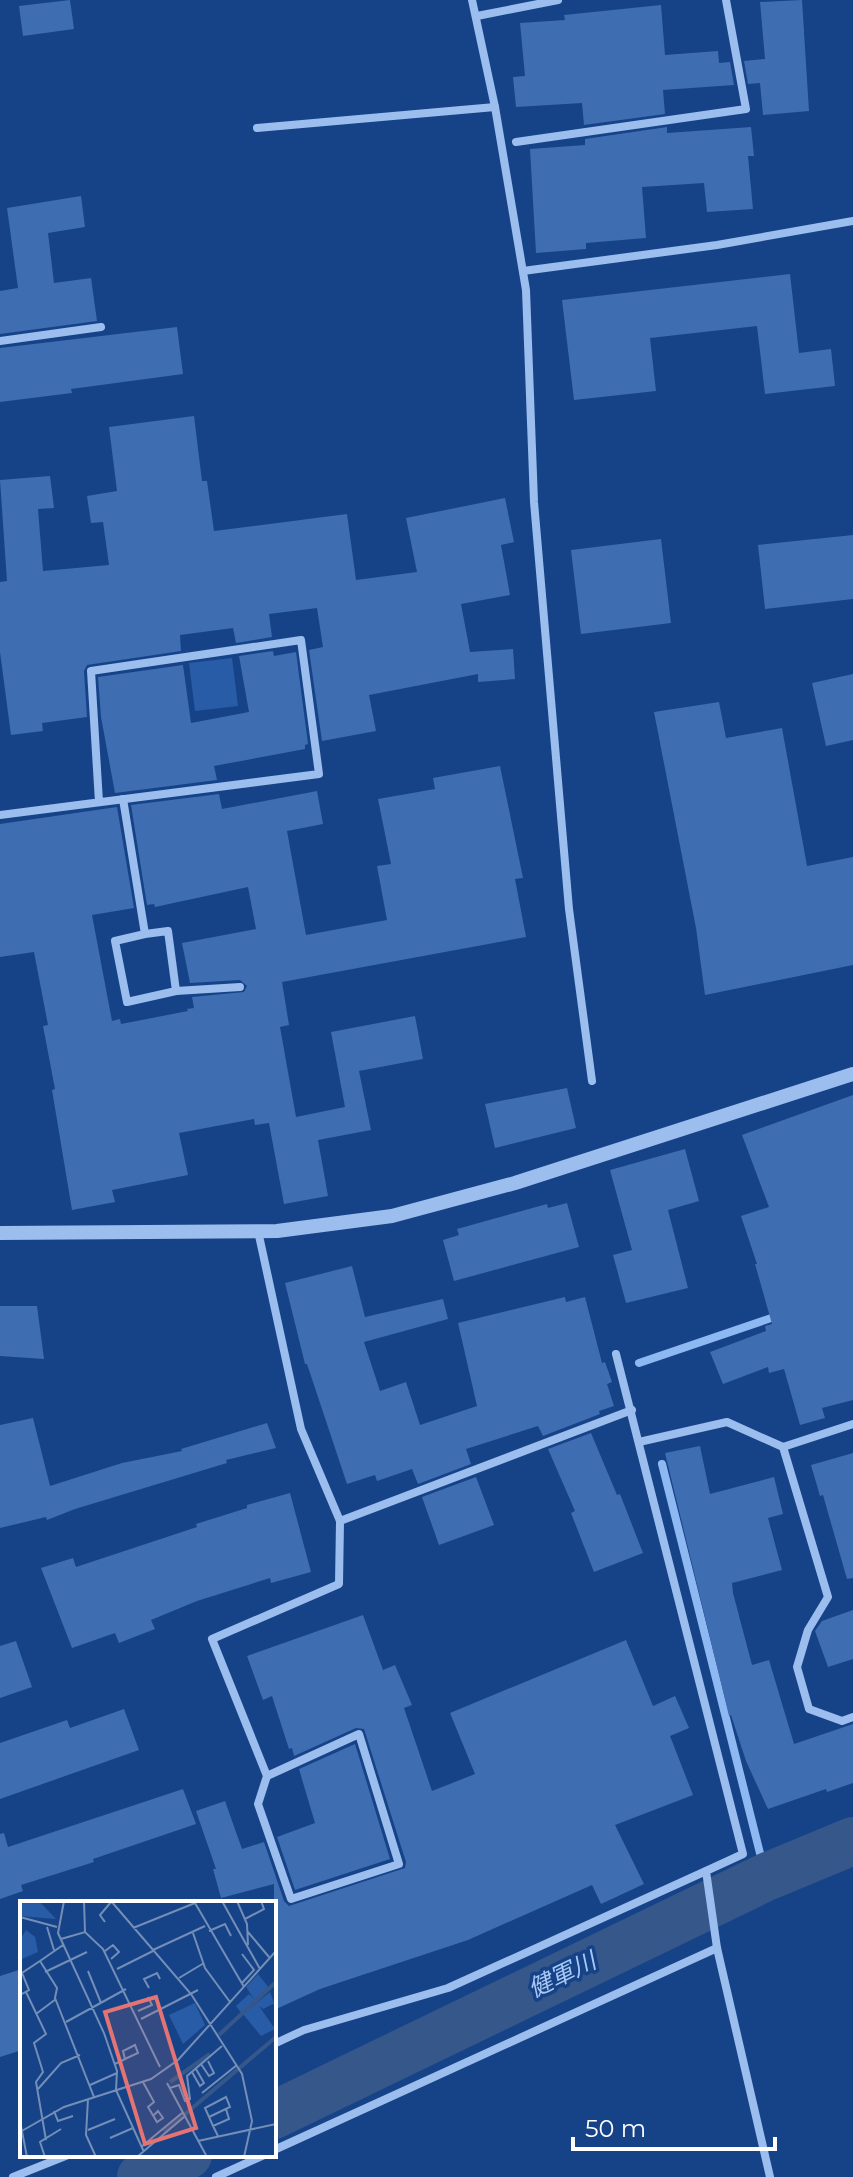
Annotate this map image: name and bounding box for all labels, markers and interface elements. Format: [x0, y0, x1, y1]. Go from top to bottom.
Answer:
inset map [20, 1901, 276, 2157]
water label: 健軍川 [523, 1944, 603, 2003]
scale bar [573, 2101, 775, 2151]
text: 50 m [585, 2114, 646, 2143]

